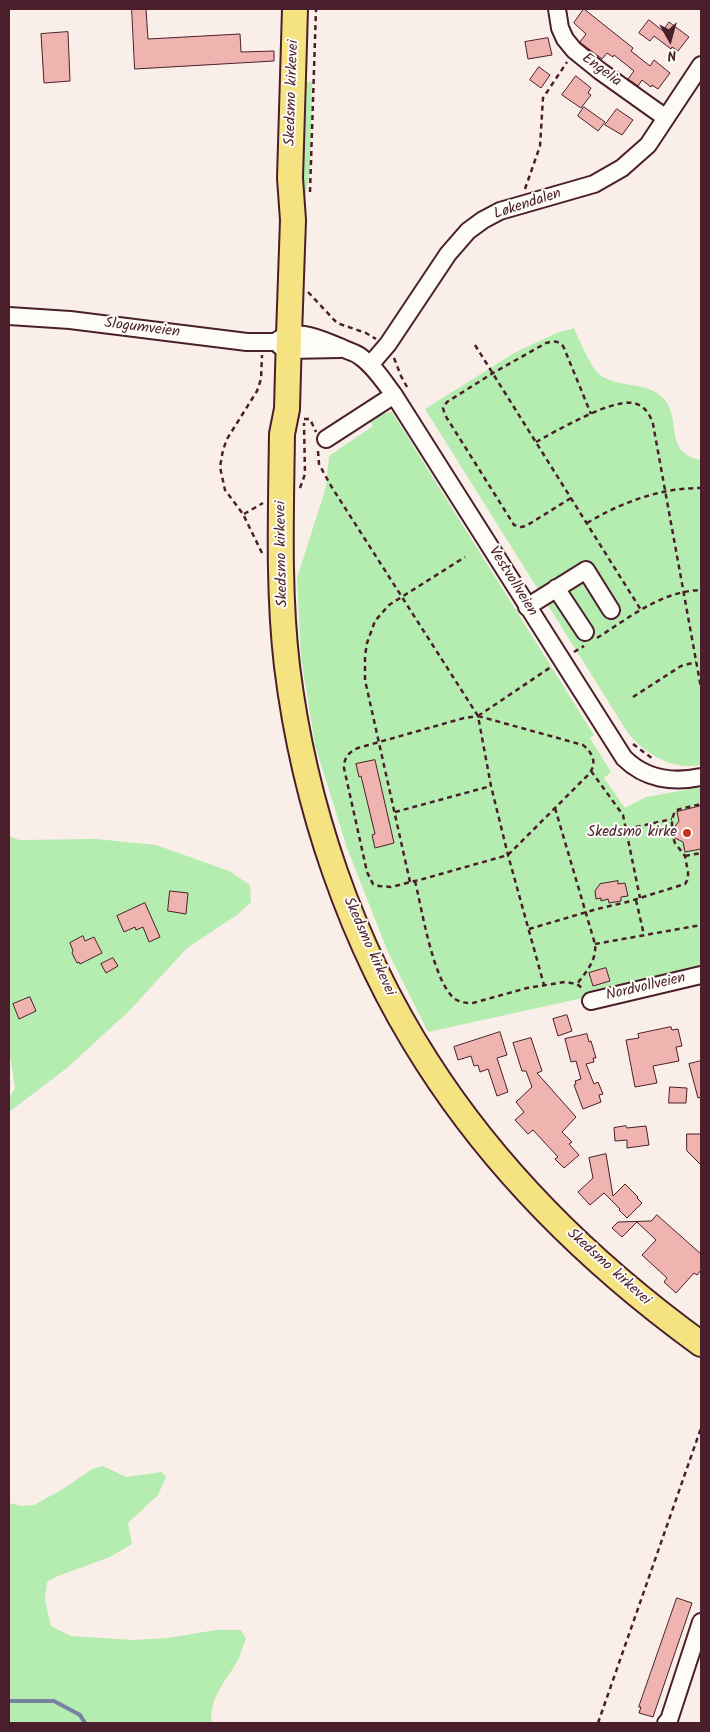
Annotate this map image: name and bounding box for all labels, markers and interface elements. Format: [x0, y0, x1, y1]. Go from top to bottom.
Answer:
north arrow [645, 15, 695, 65]
street label: Skedsmo kirkevei [282, 40, 304, 146]
text: N [666, 43, 678, 66]
street label: Engelia [578, 50, 624, 92]
street label: Løkendalen [492, 186, 564, 224]
street label: Slogumveien [103, 315, 181, 343]
street label: Skedsmo kirkevei [273, 501, 293, 607]
street label: Vestvollveien [483, 544, 541, 620]
place label: Skedsmo kirke [587, 824, 677, 842]
marker: Skedsmo kirke [681, 827, 693, 839]
street label: Skedsmo kirkevei [338, 895, 398, 999]
street label: Nordvollveien [604, 970, 688, 1006]
street label: Skedsmo kirkevei [562, 1226, 654, 1310]

